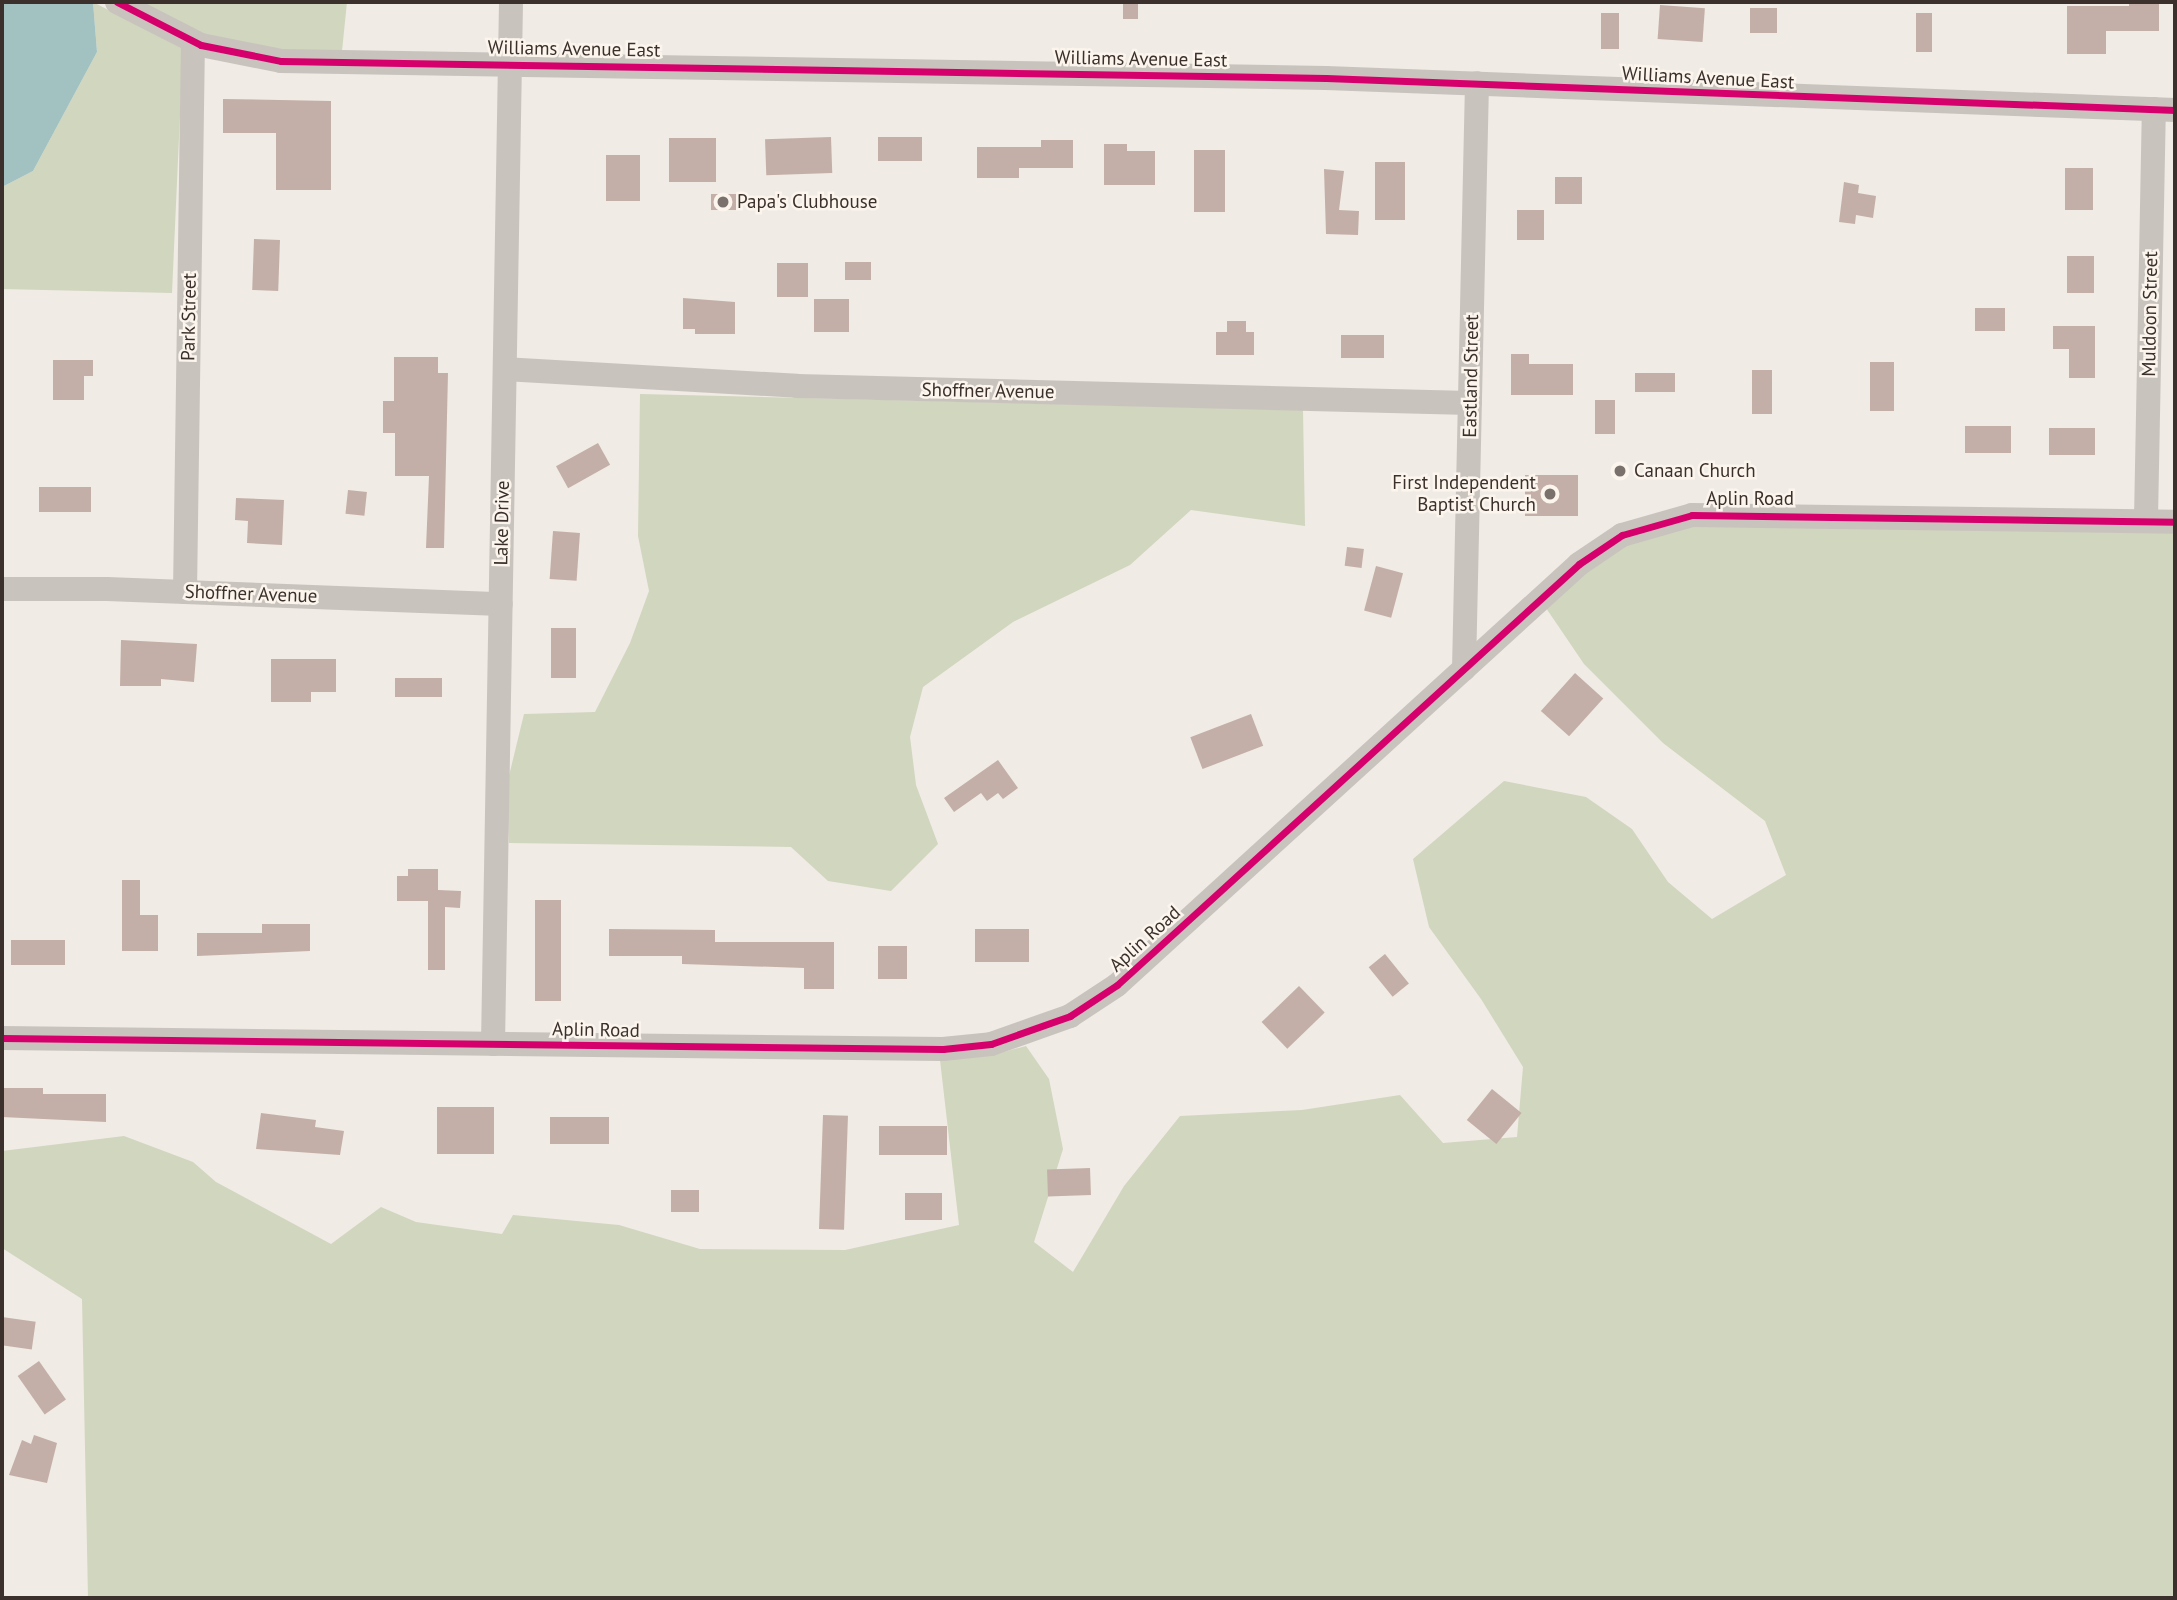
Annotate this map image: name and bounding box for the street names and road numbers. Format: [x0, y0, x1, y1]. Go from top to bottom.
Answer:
street label: Williams Avenue East [487, 36, 661, 62]
street label: Williams Avenue East [1054, 46, 1228, 72]
street label: Williams Avenue East [1621, 62, 1795, 94]
street label: Muldoon Street [2138, 251, 2162, 377]
street label: Park Street [177, 273, 201, 361]
street label: Eastland Street [1459, 314, 1483, 438]
street label: Shoffner Avenue [921, 378, 1055, 404]
street label: Lake Drive [490, 480, 514, 566]
street label: Aplin Road [1706, 488, 1794, 510]
street label: Shoffner Avenue [184, 580, 318, 608]
street label: Aplin Road [1105, 901, 1185, 977]
street label: Aplin Road [552, 1018, 640, 1042]

